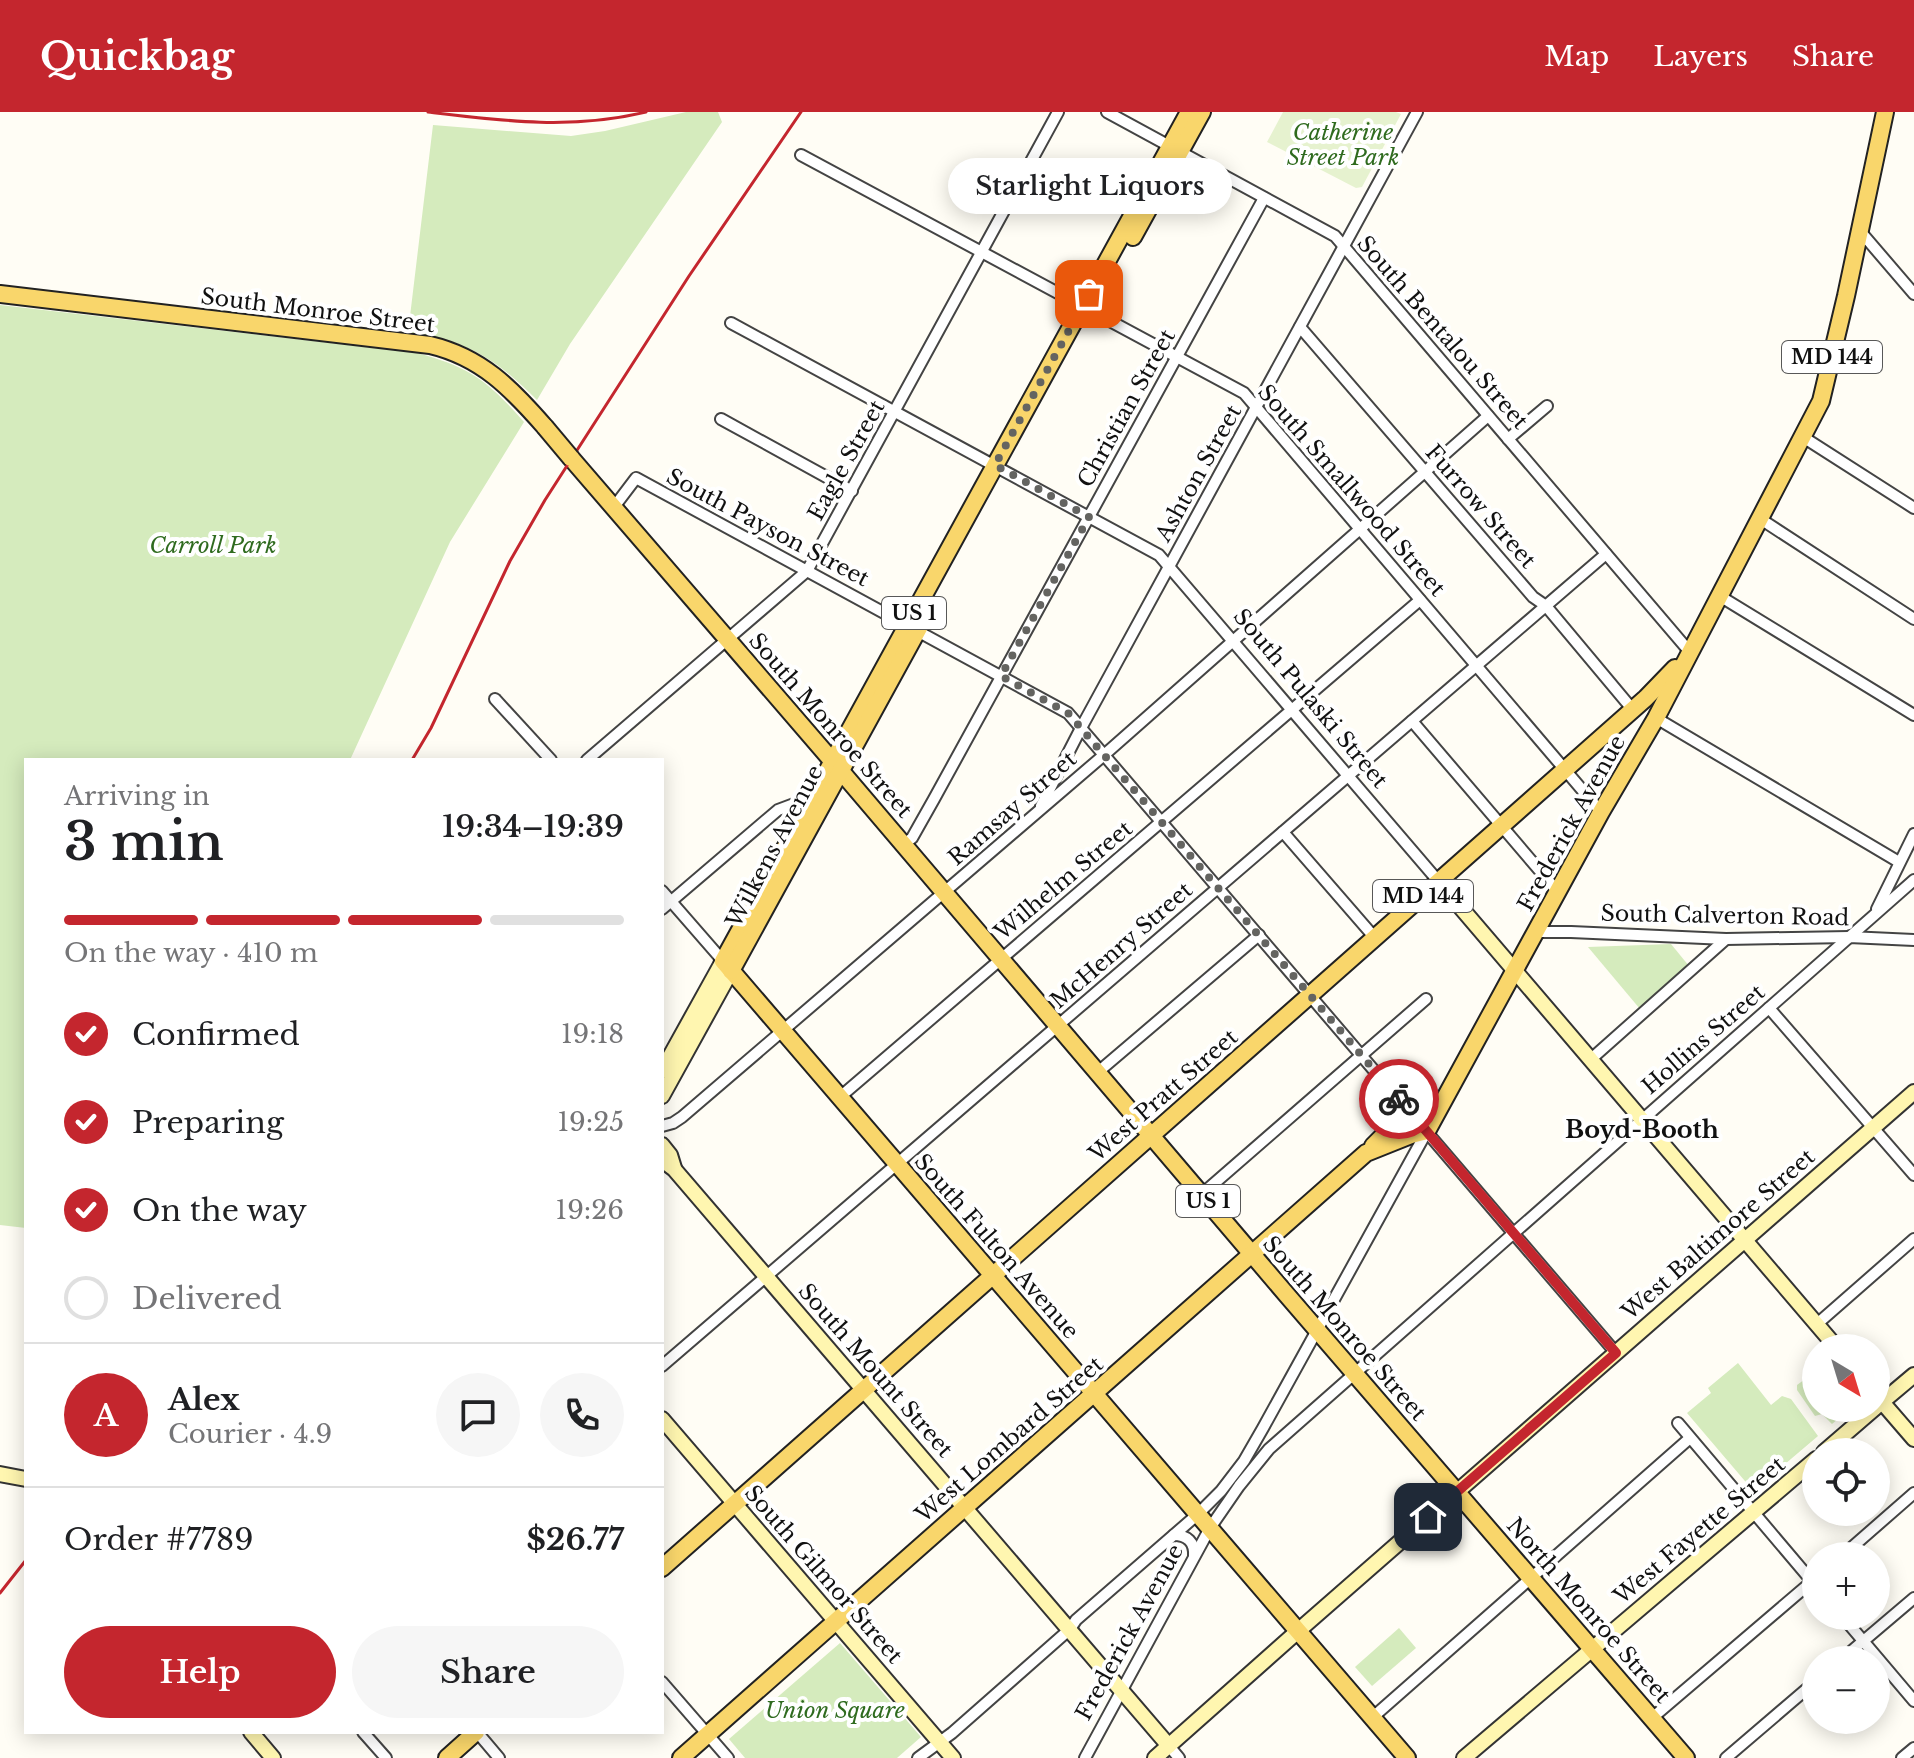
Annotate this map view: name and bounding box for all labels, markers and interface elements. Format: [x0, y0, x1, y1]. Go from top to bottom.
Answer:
text: Quickbag [40, 33, 234, 80]
text: Map [1544, 39, 1609, 74]
text: Layers [1653, 39, 1748, 74]
text: Share [1792, 39, 1874, 74]
park label: Catherine Street Park [1287, 119, 1399, 171]
callout: Starlight Liquors [947, 158, 1231, 214]
text: Starlight Liquors [975, 170, 1205, 202]
street label: South Bentalou Street [1351, 230, 1534, 435]
pin [1055, 260, 1123, 328]
icon: bag [1067, 272, 1111, 316]
street label: South Monroe Street [199, 283, 437, 338]
street label: Christian Street [1072, 324, 1181, 492]
road number: MD 144 [1782, 341, 1882, 373]
street label: South Smallwood Street [1252, 379, 1451, 602]
street label: Eagle Street [802, 395, 891, 525]
street label: Ashton Street [1149, 399, 1248, 547]
street label: Furrow Street [1420, 439, 1542, 574]
street label: South Payson Street [662, 463, 874, 593]
park label: Carroll Park [149, 532, 277, 559]
road number: US 1 [882, 597, 946, 629]
street label: South Pulaski Street [1228, 603, 1394, 794]
street label: South Monroe Street [743, 628, 919, 824]
street label: Frederick Avenue [1512, 730, 1631, 916]
street label: Ramsay Street [943, 745, 1082, 871]
street label: Wilkens Avenue [720, 760, 829, 933]
text: Arriving in [64, 780, 210, 812]
text: 19:34–19:39 [442, 808, 624, 845]
text: 3 min [64, 810, 224, 874]
street label: Wilhelm Street [988, 815, 1138, 946]
street label: McHenry Street [1045, 876, 1198, 1014]
road number: MD 144 [1373, 880, 1473, 912]
street label: South Calverton Road [1600, 900, 1850, 931]
text: On the way · 410 m [64, 937, 318, 969]
street label: Hollins Street [1637, 978, 1771, 1100]
icon: check [64, 1012, 108, 1056]
text: Confirmed [132, 1016, 300, 1053]
text: 19:18 [561, 1018, 624, 1050]
street label: West Pratt Street [1083, 1023, 1244, 1168]
courier [1359, 1059, 1439, 1139]
icon: bike [1377, 1077, 1421, 1121]
icon: check [64, 1100, 108, 1144]
text: Preparing [132, 1104, 284, 1141]
text: 19:25 [557, 1106, 624, 1138]
district label: Boyd-Booth [1565, 1115, 1719, 1144]
street label: West Baltimore Street [1616, 1143, 1821, 1326]
street label: South Fulton Avenue [909, 1148, 1084, 1345]
road number: US 1 [1176, 1185, 1240, 1217]
icon: check [64, 1188, 108, 1232]
text: On the way [132, 1192, 307, 1229]
text: 19:26 [556, 1194, 624, 1226]
street label: South Monroe Street [1257, 1231, 1433, 1427]
street label: South Mount Street [793, 1278, 959, 1463]
text: Delivered [132, 1280, 282, 1317]
north arrow [1802, 1334, 1890, 1422]
map controls [1802, 1334, 1890, 1734]
street label: West Lombard Street [909, 1350, 1109, 1529]
button: chat [436, 1373, 520, 1457]
button: phone [540, 1373, 624, 1457]
text: Alex [168, 1381, 240, 1418]
text: A [94, 1397, 118, 1434]
text: Courier · 4.9 [168, 1418, 332, 1450]
button: locate [1802, 1438, 1890, 1526]
street label: West Fayette Street [1608, 1451, 1791, 1610]
street label: South Gilmor Street [739, 1480, 909, 1669]
pin [1394, 1483, 1462, 1551]
icon: home [1406, 1495, 1450, 1539]
street label: North Monroe Street [1501, 1512, 1677, 1709]
text: Order #7789 [64, 1521, 254, 1558]
text: $26.77 [527, 1521, 624, 1558]
street label: Frederick Avenue [1070, 1539, 1189, 1725]
button: + [1802, 1542, 1890, 1630]
button: Help [64, 1626, 336, 1718]
button: Share [352, 1626, 624, 1718]
button: − [1802, 1646, 1890, 1734]
park label: Union Square [765, 1697, 905, 1724]

